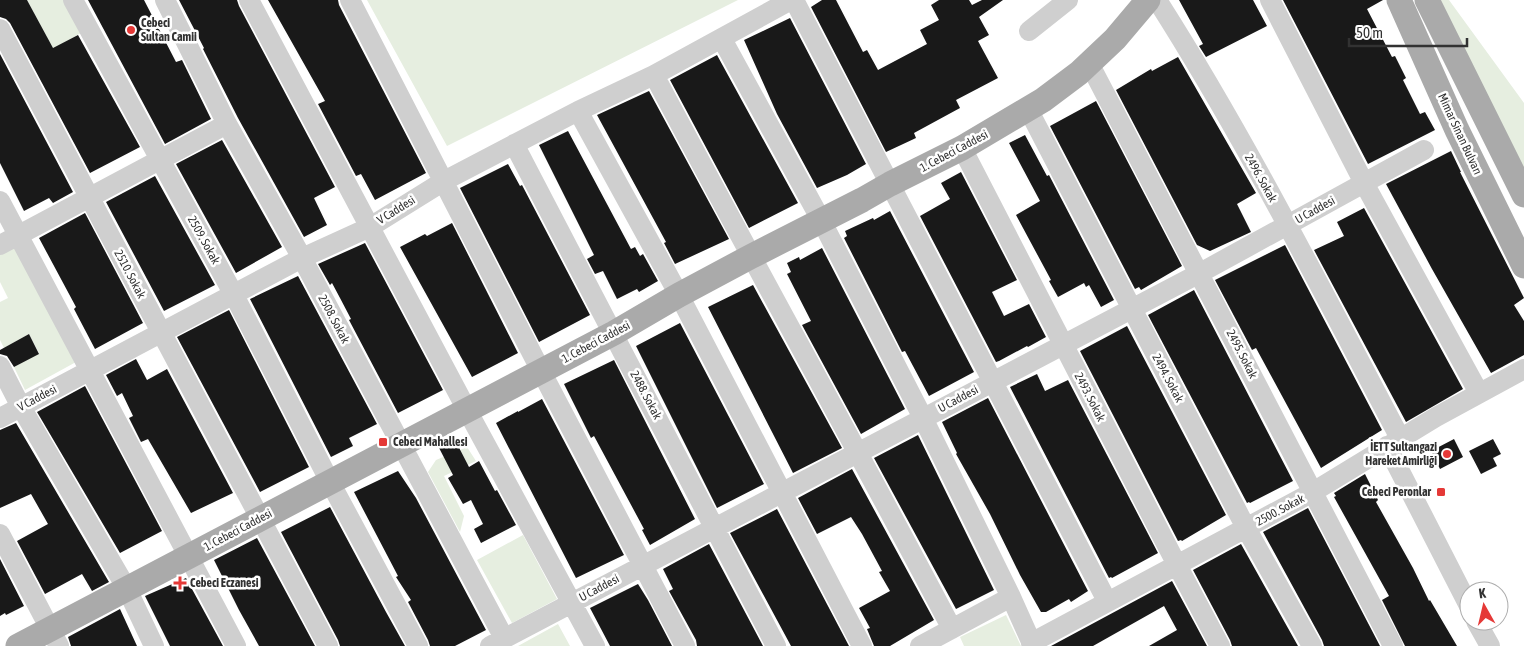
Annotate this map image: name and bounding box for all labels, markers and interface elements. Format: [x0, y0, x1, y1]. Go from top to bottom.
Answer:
scale bar [1349, 15, 1466, 47]
place label: Cebeci Sultan Camii [141, 16, 197, 44]
marker: Cebeci Sultan Camii [125, 24, 137, 36]
text: 50 m [1356, 24, 1383, 41]
street label: Mimar Sinan Bulvarı [1435, 91, 1485, 177]
street label: 1. Cebeci Caddesi [918, 127, 990, 175]
street label: 2496. Sokak [1242, 151, 1280, 205]
street label: V Caddesi [374, 193, 418, 227]
street label: U Caddesi [1293, 193, 1337, 227]
street label: 2509. Sokak [185, 213, 223, 267]
street label: 2510. Sokak [111, 247, 149, 301]
street label: 2508. Sokak [315, 292, 353, 346]
street label: 1. Cebeci Caddesi [560, 318, 632, 366]
street label: 2495. Sokak [1224, 327, 1261, 381]
street label: 2494. Sokak [1149, 351, 1187, 405]
street label: 2488. Sokak [627, 368, 665, 422]
street label: 2493. Sokak [1072, 370, 1109, 424]
street label: V Caddesi [15, 382, 59, 414]
street label: U Caddesi [935, 383, 981, 415]
place label: Cebeci Mahallesi [393, 435, 468, 449]
marker: Cebeci Mahallesi [377, 436, 389, 448]
place label: İETT Sultangazi Hareket Amirliği [1365, 439, 1437, 468]
marker: İETT Sultangazi Hareket Amirliği [1441, 448, 1453, 460]
place label: Cebeci Peronlar [1362, 485, 1431, 499]
marker: Cebeci Peronlar [1435, 486, 1447, 498]
street label: 2500. Sokak [1253, 491, 1307, 529]
street label: 1. Cebeci Caddesi [202, 506, 274, 554]
street label: U Caddesi [576, 572, 622, 604]
place label: Cebeci Eczanesi [190, 576, 259, 590]
marker: Cebeci Eczanesi [174, 577, 186, 589]
north arrow [1459, 581, 1509, 631]
text: K [1478, 585, 1487, 602]

